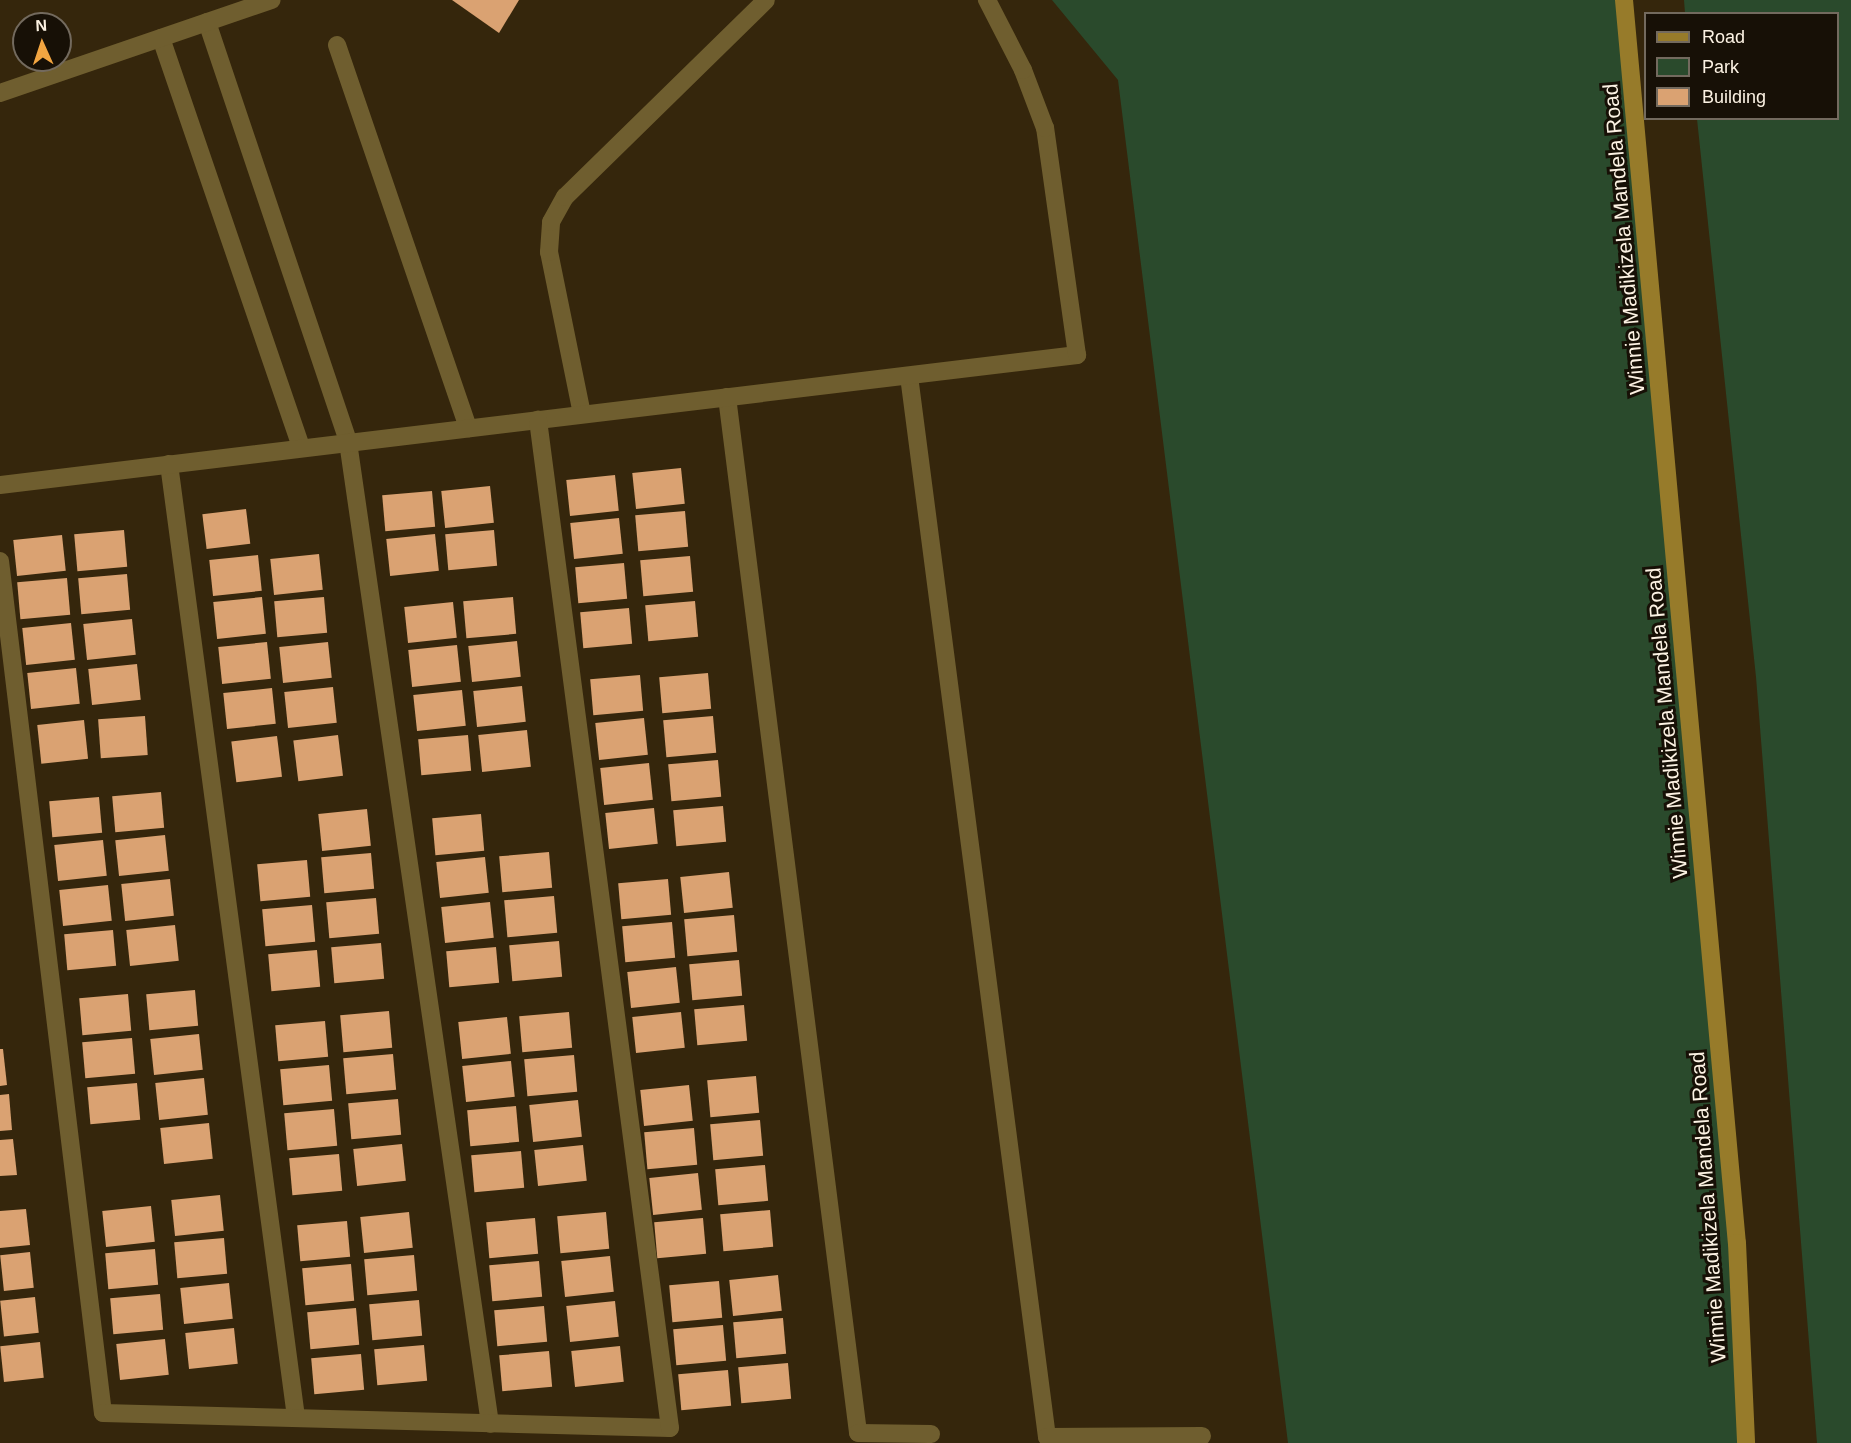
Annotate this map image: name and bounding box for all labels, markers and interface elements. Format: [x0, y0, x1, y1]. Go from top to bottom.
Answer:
north arrow [12, 12, 72, 72]
legend [1644, 12, 1839, 120]
text: N [35, 17, 47, 34]
text: Road [1702, 27, 1745, 47]
text: Park [1702, 57, 1739, 77]
street label: Winnie Madikizela Mandela Road [1598, 83, 1650, 395]
text: Building [1702, 87, 1766, 107]
street label: Winnie Madikizela Mandela Road [1641, 567, 1693, 879]
street label: Winnie Madikizela Mandela Road [1685, 1051, 1731, 1363]

